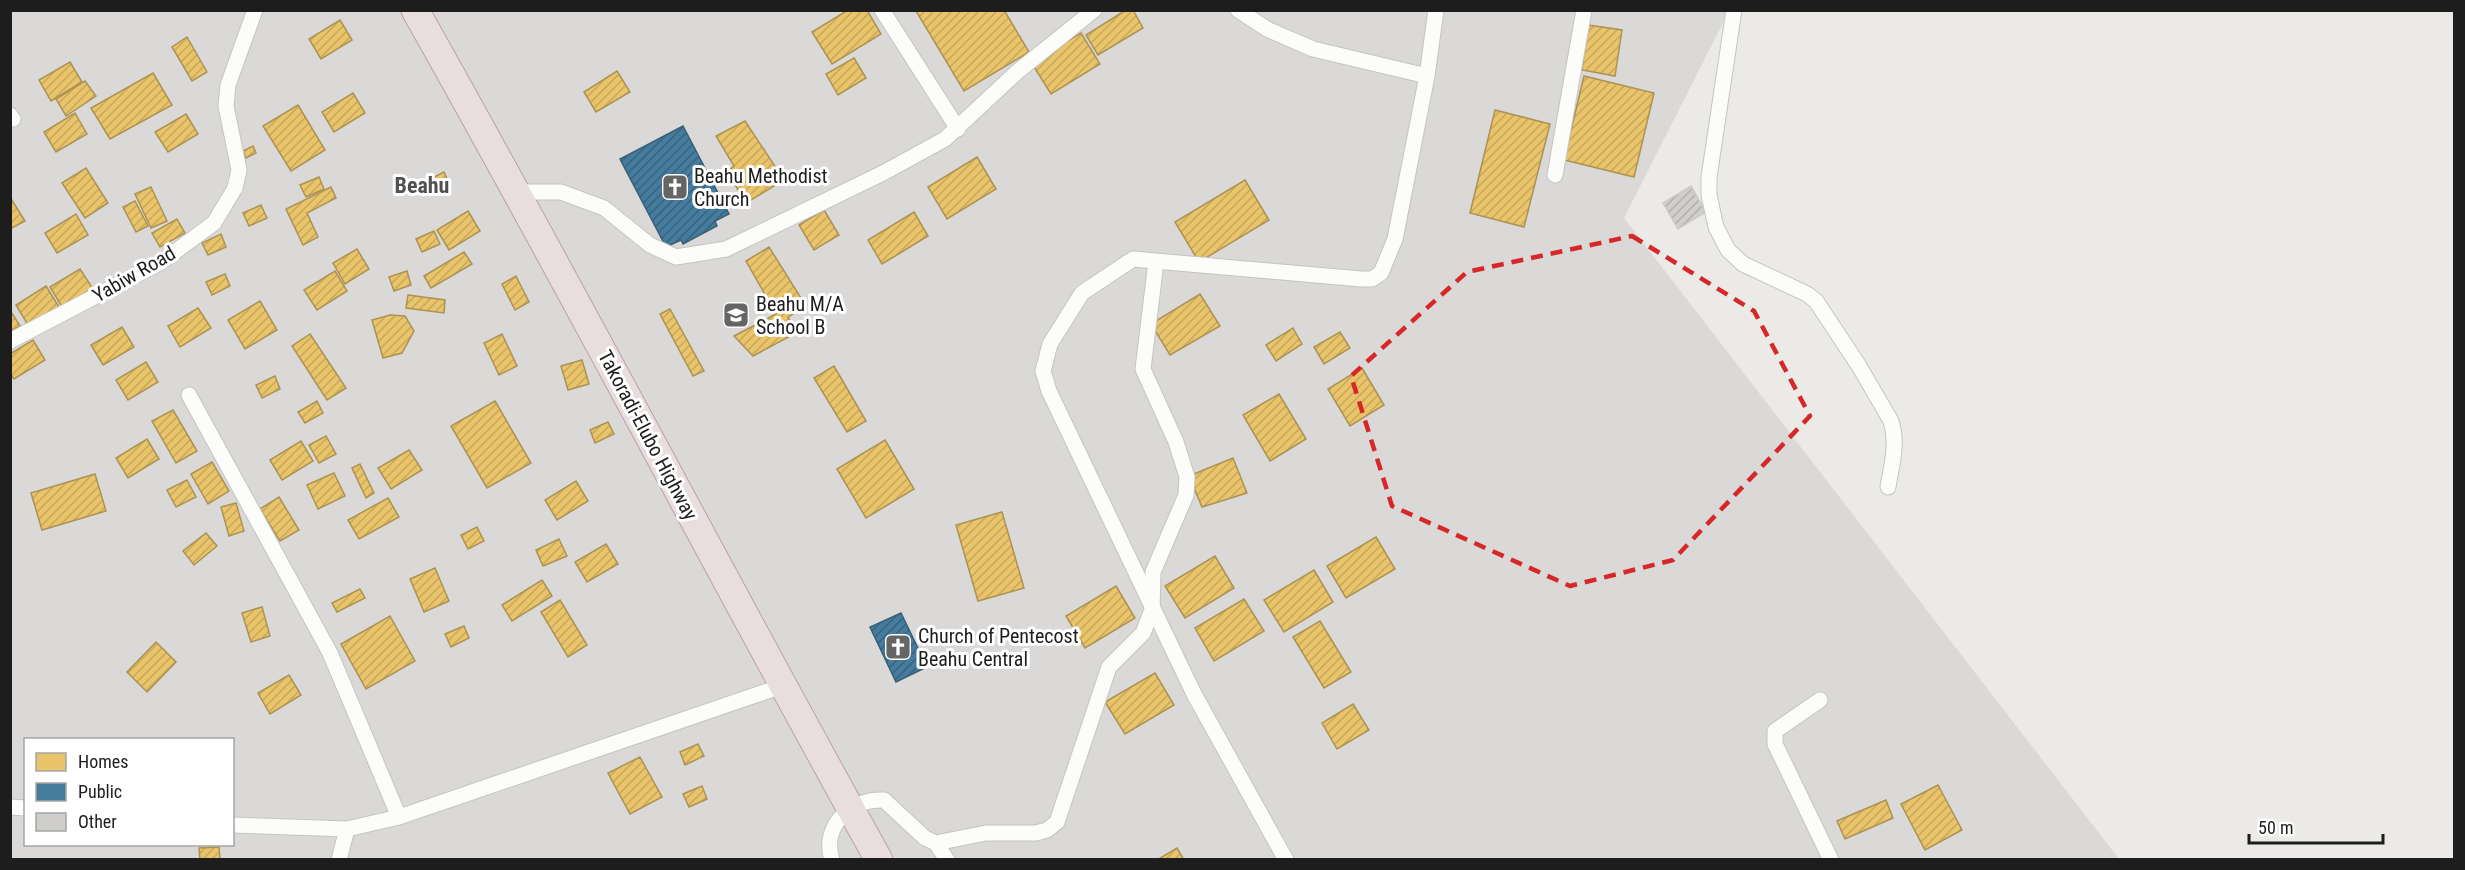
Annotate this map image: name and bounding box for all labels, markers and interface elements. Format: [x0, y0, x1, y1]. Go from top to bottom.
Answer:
place label: Beahu Methodist Church [694, 164, 828, 211]
church icon: Beahu Methodist Church [660, 172, 690, 202]
district label: Beahu [395, 173, 449, 198]
street label: Yabiw Road [88, 241, 180, 307]
place label: Beahu M/A School B [756, 292, 844, 339]
school or university icon: Beahu M/A School B [721, 300, 751, 330]
street label: Takoradi-Elubo Highway [593, 346, 703, 524]
place label: Church of Pentecost Beahu Central [918, 624, 1079, 671]
church icon: Church of Pentecost Beahu Central [883, 632, 913, 662]
legend [24, 738, 234, 846]
text: Homes [78, 751, 128, 772]
text: Public [78, 781, 122, 802]
scale bar [2249, 807, 2382, 845]
text: Other [78, 811, 117, 832]
text: 50 m [2258, 817, 2293, 838]

